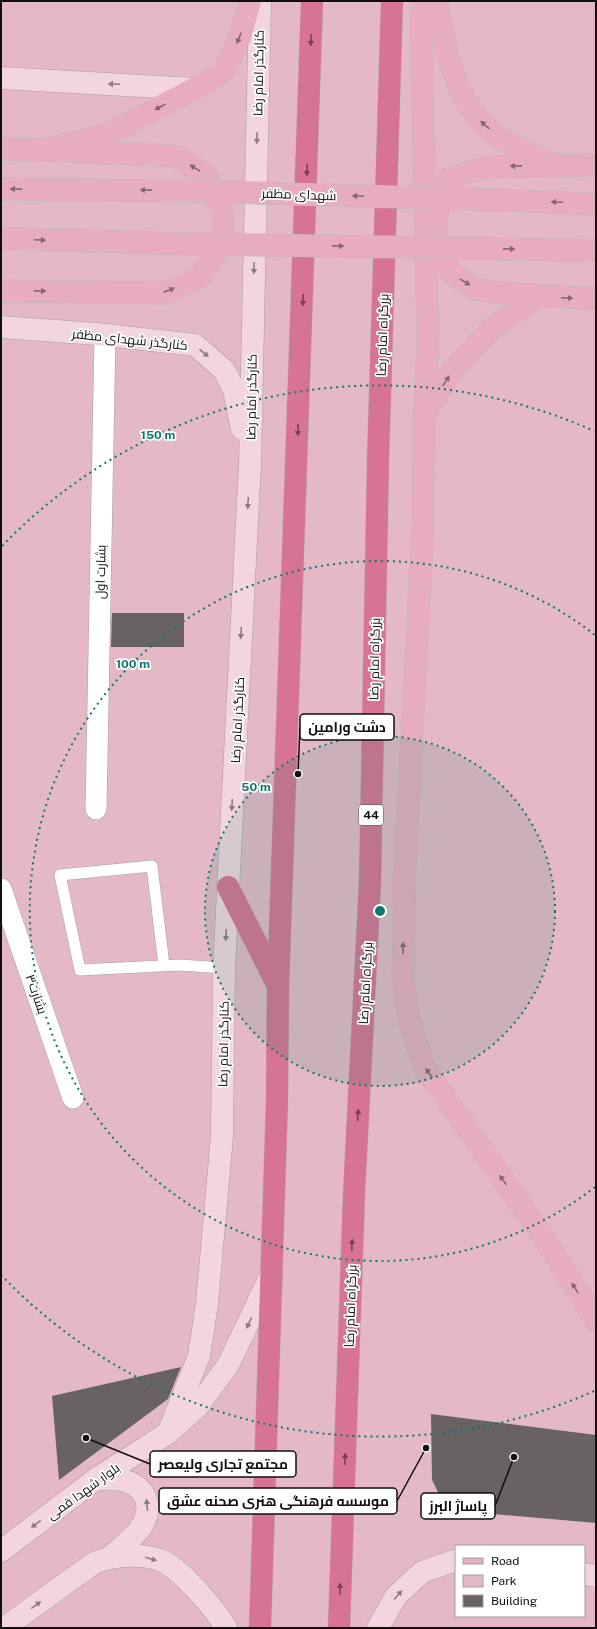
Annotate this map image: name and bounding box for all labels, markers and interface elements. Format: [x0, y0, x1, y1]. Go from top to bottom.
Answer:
street label: کنارگذر امام رضا [250, 30, 269, 116]
one-way arrow [235, 33, 241, 45]
one-way arrow [308, 34, 314, 47]
one-way arrow [108, 81, 120, 88]
one-way arrow [155, 104, 166, 110]
one-way arrow [480, 121, 491, 130]
one-way arrow [254, 132, 260, 145]
one-way arrow [509, 163, 522, 169]
one-way arrow [304, 164, 310, 177]
one-way arrow [189, 165, 201, 172]
one-way arrow [9, 186, 22, 192]
street label: شهدای مظفر [260, 186, 337, 203]
one-way arrow [139, 187, 152, 193]
one-way arrow [351, 193, 364, 199]
one-way arrow [550, 199, 563, 205]
one-way arrow [34, 236, 46, 243]
one-way arrow [332, 243, 344, 250]
one-way arrow [503, 246, 516, 252]
one-way arrow [251, 262, 257, 275]
one-way arrow [460, 278, 470, 286]
one-way arrow [164, 287, 176, 293]
one-way arrow [34, 288, 47, 294]
street label: بزرگراه امام رضا [374, 293, 393, 377]
one-way arrow [300, 294, 306, 307]
one-way arrow [561, 294, 573, 301]
street label: کنارگذر شهدای مظفر [70, 326, 189, 353]
one-way arrow [199, 349, 210, 358]
street label: کنارگذر امام رضا [243, 354, 262, 440]
one-way arrow [442, 376, 450, 386]
one-way arrow [295, 424, 302, 436]
text: 150 m [141, 428, 175, 442]
one-way arrow [244, 497, 251, 509]
street label: بشارت اول [93, 545, 109, 599]
street label: بزرگراه امام رضا [366, 618, 385, 700]
one-way arrow [238, 627, 244, 640]
text: 100 m [116, 657, 150, 671]
street label: کنارگذر امام رضا [228, 676, 249, 764]
callout: دشت ورامین [300, 714, 394, 740]
text: دشت ورامین [308, 719, 386, 736]
text: 50 m [241, 780, 271, 794]
one-way arrow [229, 799, 236, 811]
road number: 44 [359, 805, 383, 825]
centre of rings [373, 904, 387, 918]
one-way arrow [222, 929, 229, 941]
street label: بزرگراه امام رضا [356, 941, 377, 1025]
one-way arrow [400, 941, 406, 954]
street label: بشارت۳ [23, 972, 50, 1016]
street label: کنارگذر امام رضا [215, 1001, 234, 1087]
one-way arrow [425, 1068, 433, 1079]
one-way arrow [355, 1108, 361, 1121]
one-way arrow [499, 1175, 507, 1185]
one-way arrow [349, 1239, 356, 1251]
street label: بزرگراه امام رضا [342, 1264, 361, 1348]
one-way arrow [572, 1282, 579, 1294]
one-way arrow [246, 1318, 252, 1329]
callout: مجتمع تجاری ولیعصر [150, 1451, 296, 1477]
one-way arrow [341, 1453, 348, 1465]
text: مجتمع تجاری ولیعصر [157, 1456, 288, 1474]
street label: بلوار شهدا قمی [44, 1460, 123, 1523]
callout: موسسه فرهنگی هنری صحنه عشق [159, 1488, 397, 1514]
text: موسسه فرهنگی هنری صحنه عشق [167, 1493, 389, 1510]
callout: پاساژ البرز [421, 1493, 495, 1519]
text: پاساژ البرز [428, 1498, 487, 1517]
one-way arrow [143, 1499, 150, 1512]
one-way arrow [31, 1520, 42, 1528]
legend [455, 1545, 585, 1617]
text: Road [491, 1554, 519, 1568]
one-way arrow [145, 1556, 157, 1562]
text: Park [491, 1574, 517, 1588]
one-way arrow [337, 1582, 343, 1595]
one-way arrow [394, 1590, 403, 1600]
text: Building [491, 1594, 537, 1608]
one-way arrow [30, 1601, 41, 1609]

